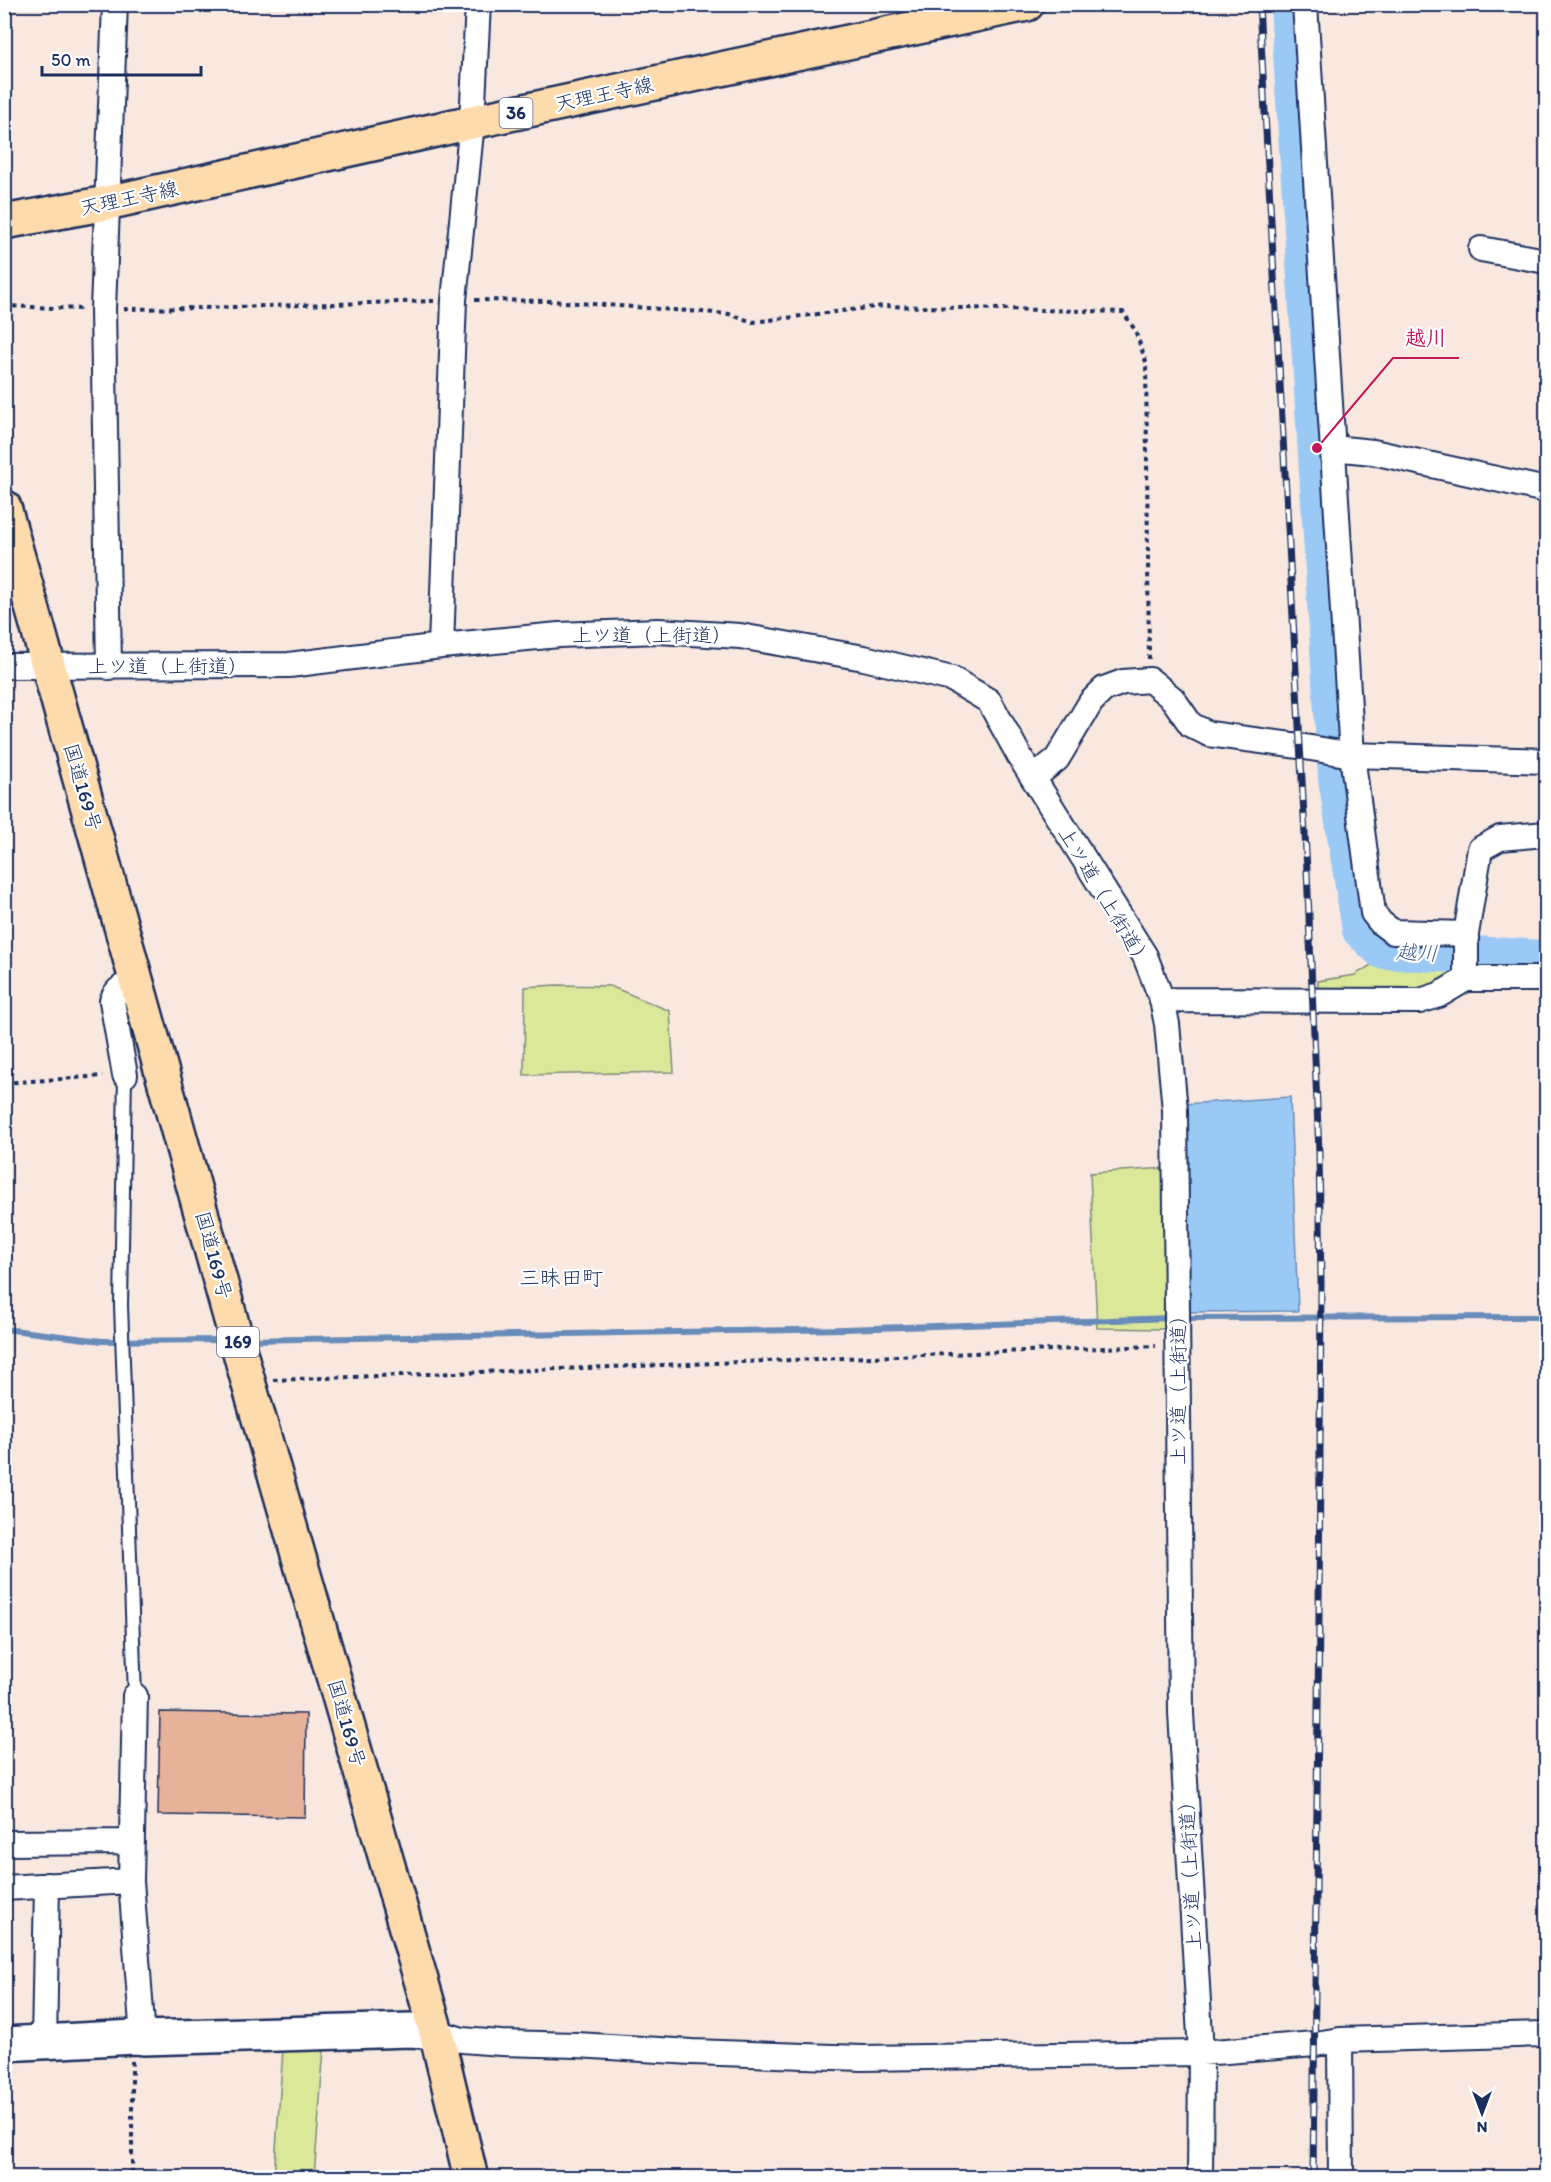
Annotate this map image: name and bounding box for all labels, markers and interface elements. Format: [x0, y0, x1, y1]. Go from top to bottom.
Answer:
scale bar [42, 39, 201, 77]
text: 50 m [51, 49, 91, 71]
street label: 天理王寺線 [553, 72, 655, 116]
road number: 36 [500, 98, 532, 128]
street label: 天理王寺線 [78, 176, 180, 220]
callout: 越川 [1393, 319, 1459, 358]
text: 越川 [1405, 325, 1447, 350]
street label: 上ツ道（上街道） [572, 623, 732, 647]
street label: 上ツ道（上街道） [88, 654, 248, 678]
street label: 国道169号 [59, 740, 107, 834]
street label: 上ツ道（上街道） [1054, 822, 1156, 972]
water label: 越川 [1394, 938, 1439, 966]
street label: 国道169号 [191, 1208, 237, 1302]
district label: 三昧田町 [519, 1265, 603, 1290]
street label: 上ツ道（上街道） [1166, 1305, 1190, 1465]
road number: 169 [217, 1327, 259, 1357]
street label: 国道169号 [323, 1676, 371, 1770]
street label: 上ツ道（上街道） [1174, 1790, 1206, 1952]
north arrow [1452, 2083, 1512, 2143]
text: N [1477, 2118, 1487, 2137]

